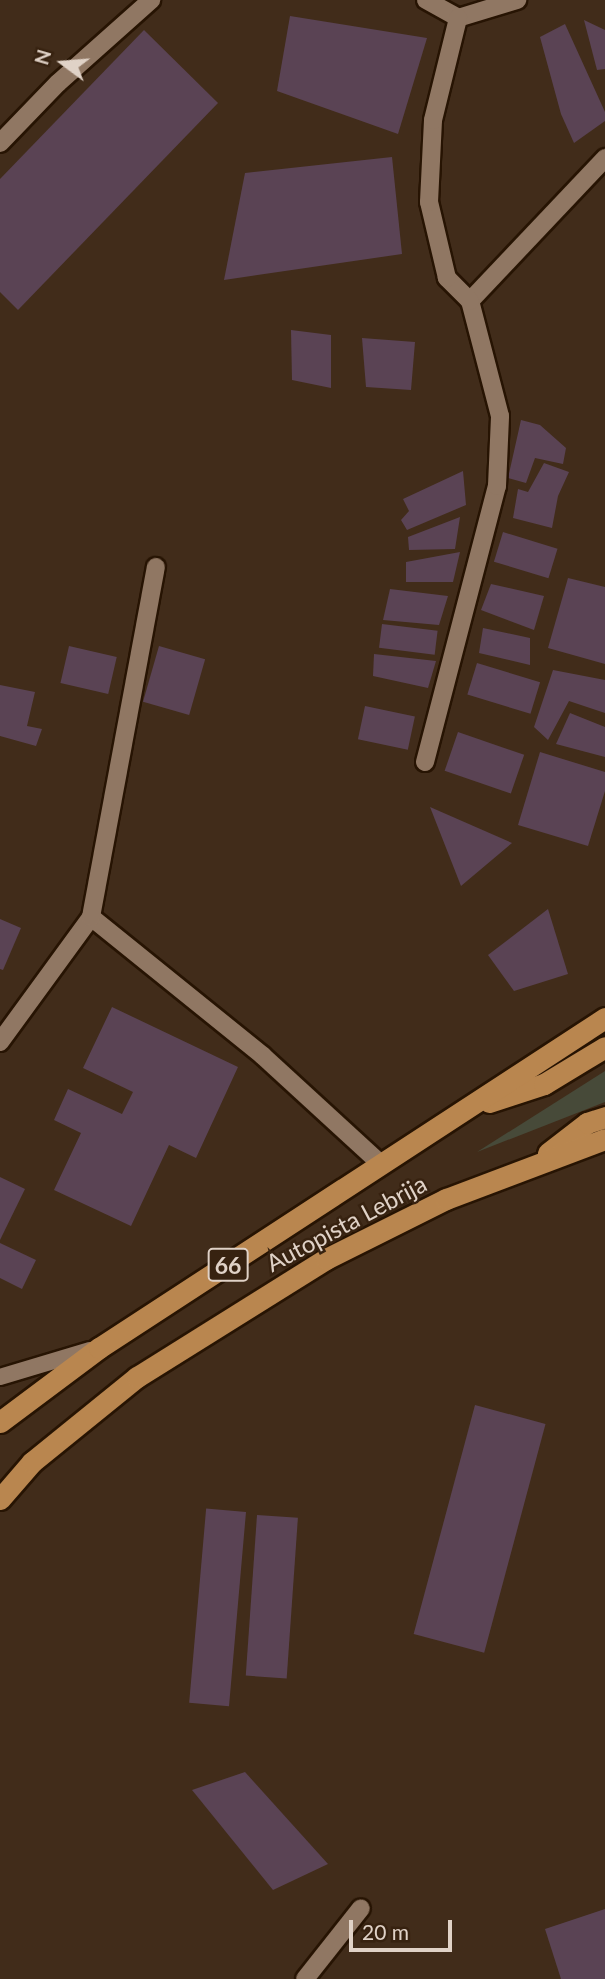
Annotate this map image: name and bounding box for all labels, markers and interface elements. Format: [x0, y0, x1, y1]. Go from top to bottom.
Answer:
north arrow [28, 28, 98, 98]
text: N [29, 47, 55, 67]
street label: Autopista Lebrija [261, 1169, 431, 1277]
road number: 66 [207, 1246, 249, 1284]
scale bar [353, 1906, 456, 1950]
text: 20 m [362, 1919, 409, 1944]

